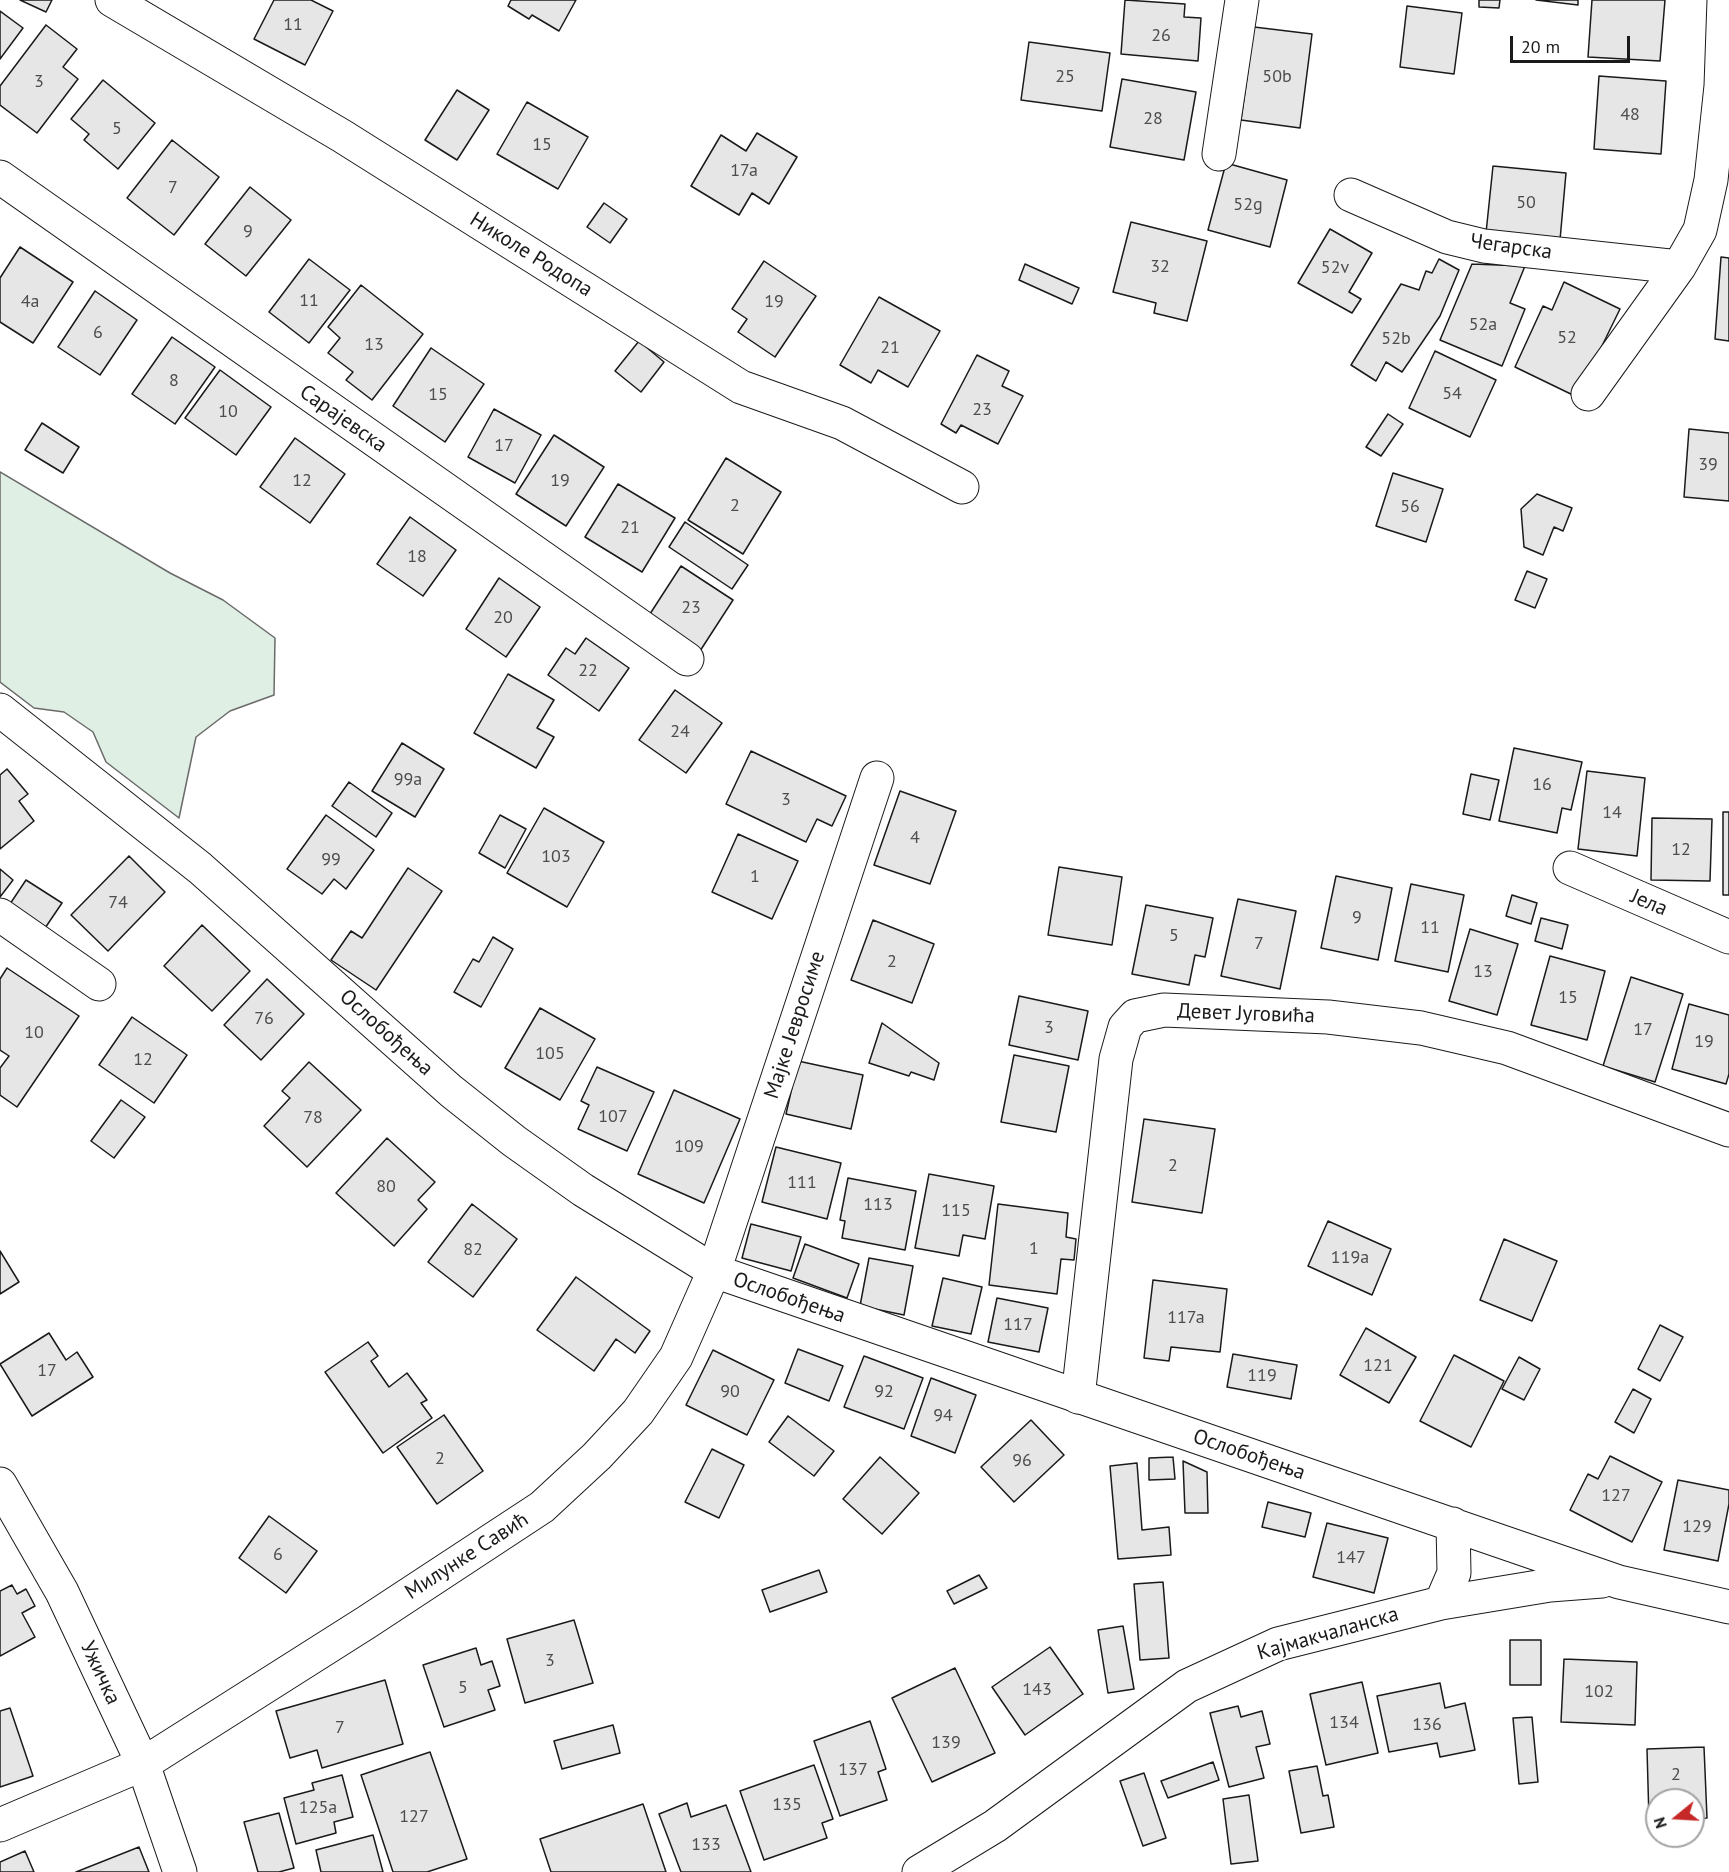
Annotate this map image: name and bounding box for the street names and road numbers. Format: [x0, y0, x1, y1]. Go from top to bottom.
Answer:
street label: Николе Родопа [465, 207, 597, 303]
street label: Чегарска [1468, 229, 1554, 265]
street label: Сарајевска [294, 380, 392, 458]
street label: Јела [1627, 884, 1671, 922]
street label: Мајке Јевросиме [759, 948, 831, 1102]
street label: Ослобођења [334, 985, 438, 1081]
street label: Девет Југовића [1177, 999, 1315, 1029]
street label: Ослобођења [730, 1267, 848, 1329]
street label: Ослобођења [1190, 1424, 1308, 1486]
street label: Милунке Савић [401, 1507, 533, 1605]
street label: Кајмакчаланска [1254, 1602, 1402, 1666]
street label: Ужичка [74, 1637, 126, 1709]

